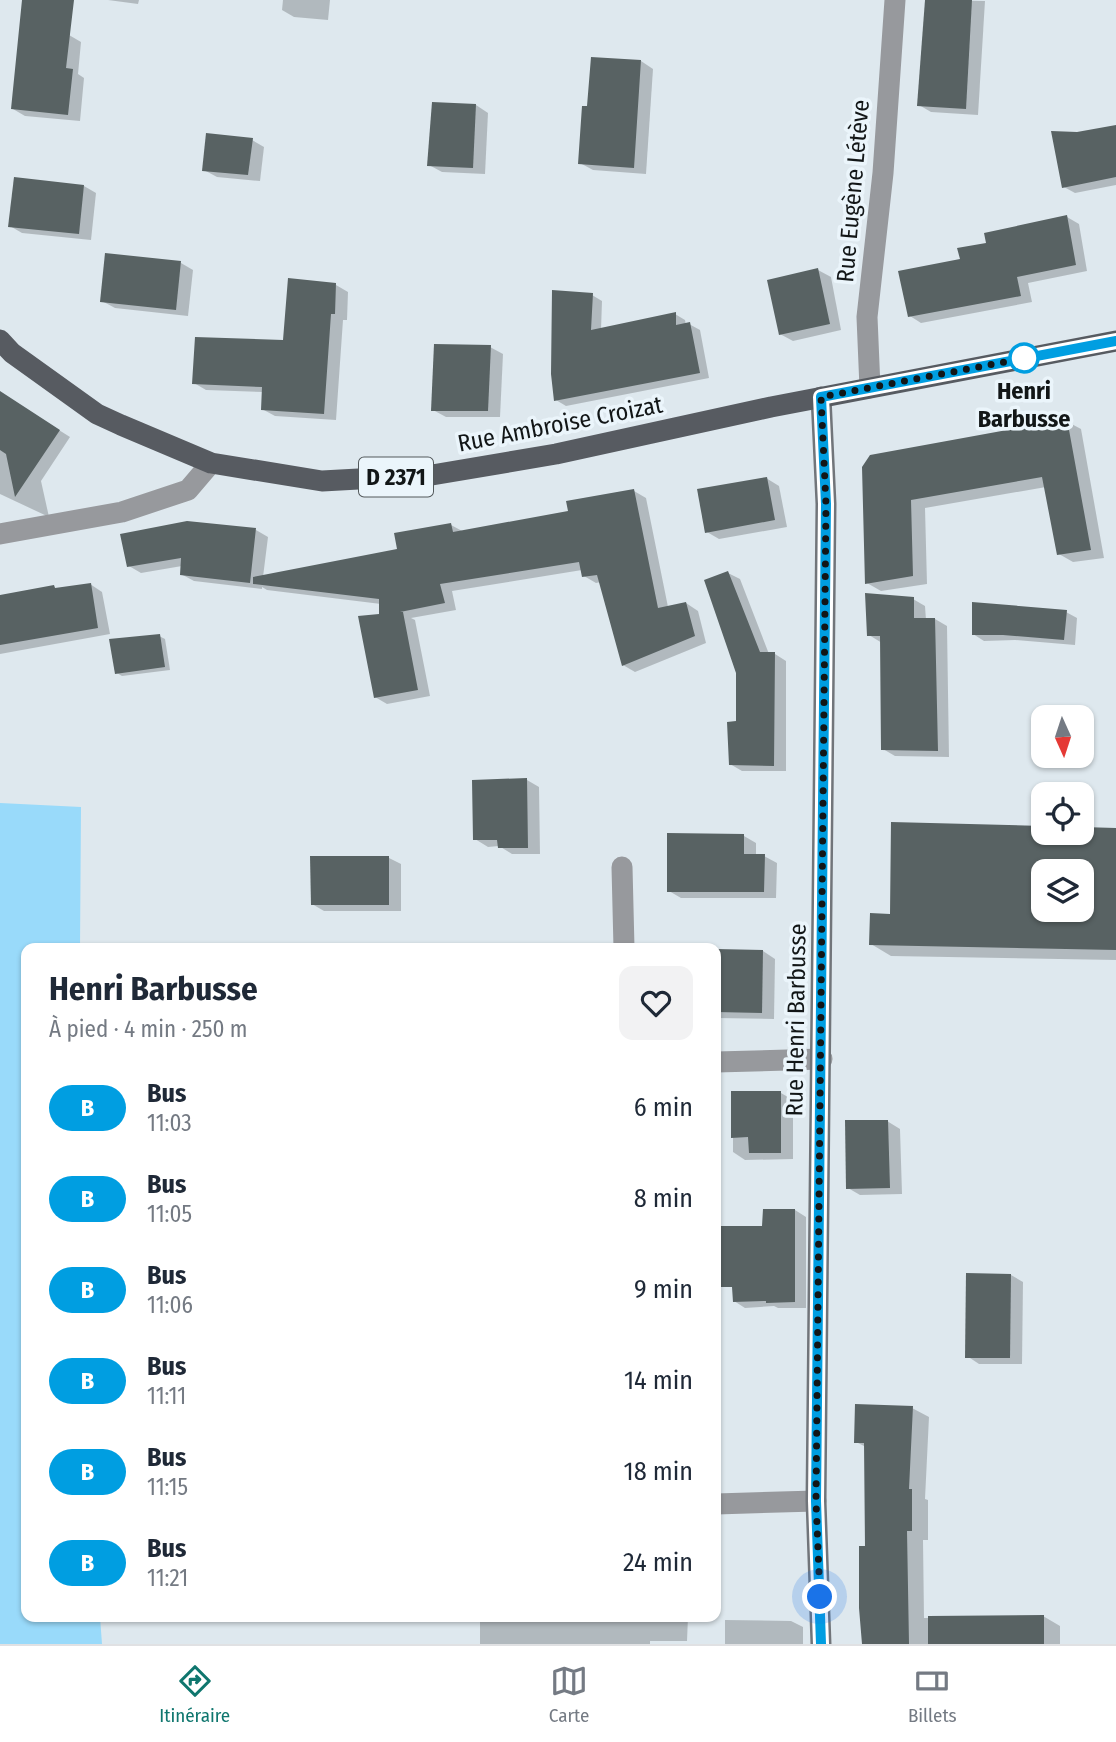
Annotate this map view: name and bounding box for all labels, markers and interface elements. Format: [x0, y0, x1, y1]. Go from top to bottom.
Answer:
street label: Rue Eugène Létève [831, 99, 875, 283]
marker: Henri Barbusse [1009, 343, 1039, 373]
place label: Henri Barbusse [978, 377, 1070, 433]
street label: Rue Ambroise Croizat [455, 390, 665, 458]
road number: D 2371 [359, 457, 433, 496]
north arrow [1031, 705, 1094, 768]
map controls [1031, 705, 1094, 922]
button: locate [1031, 782, 1094, 845]
button: layers [1031, 859, 1094, 922]
street label: Rue Henri Barbusse [780, 923, 812, 1117]
button: heart [619, 966, 693, 1040]
text: Henri Barbusse [49, 969, 258, 1009]
text: À pied · 4 min · 250 m [49, 1015, 248, 1043]
text: Bus [147, 1078, 186, 1109]
text: 6 min [634, 1092, 693, 1123]
text: B [81, 1094, 94, 1122]
text: 11:03 [147, 1109, 192, 1137]
text: Bus [147, 1169, 186, 1200]
text: 8 min [634, 1183, 693, 1214]
text: B [81, 1185, 94, 1213]
text: 11:05 [147, 1200, 192, 1228]
text: Bus [147, 1260, 186, 1291]
text: 9 min [634, 1274, 693, 1305]
text: B [81, 1276, 94, 1304]
text: 11:06 [147, 1291, 193, 1319]
text: Bus [147, 1351, 186, 1382]
text: 14 min [624, 1365, 693, 1396]
text: B [81, 1367, 94, 1395]
text: 11:11 [147, 1382, 186, 1410]
text: Bus [147, 1442, 186, 1473]
text: 18 min [624, 1456, 693, 1487]
text: B [81, 1458, 94, 1486]
text: 11:15 [147, 1473, 188, 1501]
text: Bus [147, 1533, 186, 1564]
text: 24 min [623, 1547, 693, 1578]
text: B [81, 1549, 94, 1577]
text: 11:21 [147, 1564, 188, 1592]
your location [802, 1579, 837, 1614]
tab: Itinéraire [159, 1662, 230, 1727]
tab: Carte [549, 1662, 589, 1727]
tab: Billets [908, 1662, 957, 1727]

